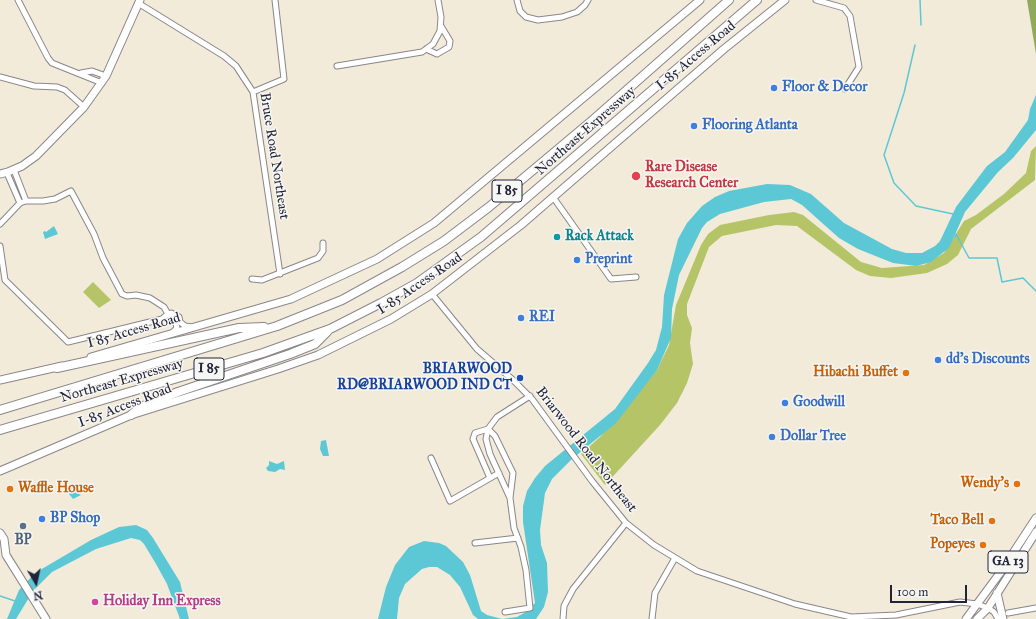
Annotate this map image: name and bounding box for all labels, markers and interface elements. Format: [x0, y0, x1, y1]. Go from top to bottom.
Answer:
street label: I-85 Access Road [653, 18, 739, 94]
place label: Floor & Decor [782, 80, 867, 96]
street label: Northeast Expressway [532, 83, 640, 179]
marker: Floor & Decor [769, 83, 779, 93]
street label: Bruce Road Northeast [256, 91, 292, 221]
place label: Flooring Atlanta [702, 118, 798, 134]
marker: Flooring Atlanta [689, 121, 699, 131]
place label: Rare Disease Research Center [645, 160, 738, 192]
marker: Rare Disease Research Center [630, 170, 642, 182]
road number: I 85 [492, 180, 522, 202]
place label: Rack Attack [565, 229, 634, 245]
marker: Rack Attack [552, 232, 562, 242]
street label: I-85 Access Road [374, 249, 466, 319]
place label: Preprint [585, 252, 632, 268]
marker: Preprint [572, 255, 582, 265]
street label: I 85 Access Road [86, 310, 182, 352]
place label: REI [529, 310, 555, 326]
marker: REI [516, 313, 526, 323]
place label: dd's Discounts [946, 352, 1030, 368]
street label: Northeast Expressway [58, 355, 186, 407]
marker: dd's Discounts [933, 355, 943, 365]
road number: I 85 [194, 358, 224, 380]
place label: BRIARWOOD RD@BRIARWOOD IND CT [337, 362, 512, 394]
place label: Hibachi Buffet [813, 365, 898, 381]
marker: Hibachi Buffet [901, 368, 911, 378]
marker: BRIARWOOD RD@BRIARWOOD IND CT [515, 373, 525, 383]
street label: I-85 Access Road [76, 380, 174, 432]
street label: Briarwood Road Northeast [532, 384, 640, 516]
place label: Goodwill [793, 395, 845, 411]
marker: Goodwill [780, 398, 790, 408]
place label: Dollar Tree [780, 429, 846, 445]
marker: Dollar Tree [767, 432, 777, 442]
place label: Wendy's [961, 476, 1009, 492]
marker: Wendy's [1012, 479, 1022, 489]
place label: Waffle House [18, 481, 94, 497]
marker: Waffle House [5, 484, 15, 494]
place label: BP Shop [50, 511, 100, 527]
place label: Taco Bell [931, 513, 984, 529]
marker: BP Shop [37, 514, 47, 524]
marker: Taco Bell [987, 516, 997, 526]
marker: BP [18, 521, 28, 531]
place label: BP [14, 533, 32, 549]
place label: Popeyes [930, 537, 975, 553]
marker: Popeyes [978, 540, 988, 550]
road number: GA 13 [988, 551, 1028, 573]
north arrow [16, 563, 56, 603]
scale bar [892, 577, 969, 603]
text: 100 m [897, 585, 928, 599]
text: N [32, 588, 44, 602]
place label: Holiday Inn Express [103, 594, 221, 610]
marker: Holiday Inn Express [90, 597, 100, 607]

